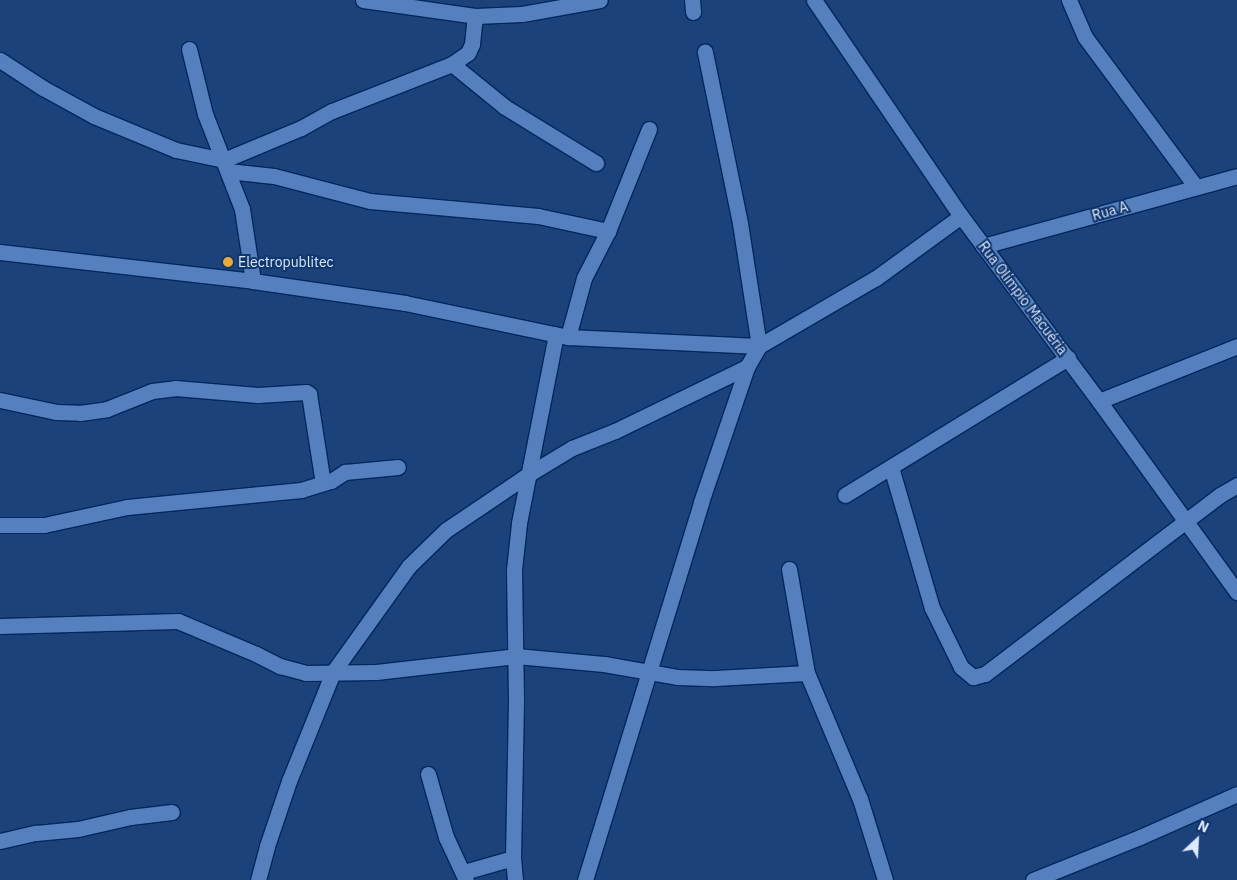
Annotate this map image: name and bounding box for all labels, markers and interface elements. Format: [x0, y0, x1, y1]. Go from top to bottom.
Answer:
street label: Rua A [1090, 198, 1130, 224]
street label: Rua Olímpio Macuéria [975, 238, 1071, 358]
place label: Electropublitec [238, 254, 334, 270]
marker: Electropublitec [222, 256, 234, 268]
north arrow [1172, 815, 1222, 865]
text: N [1195, 816, 1212, 837]

